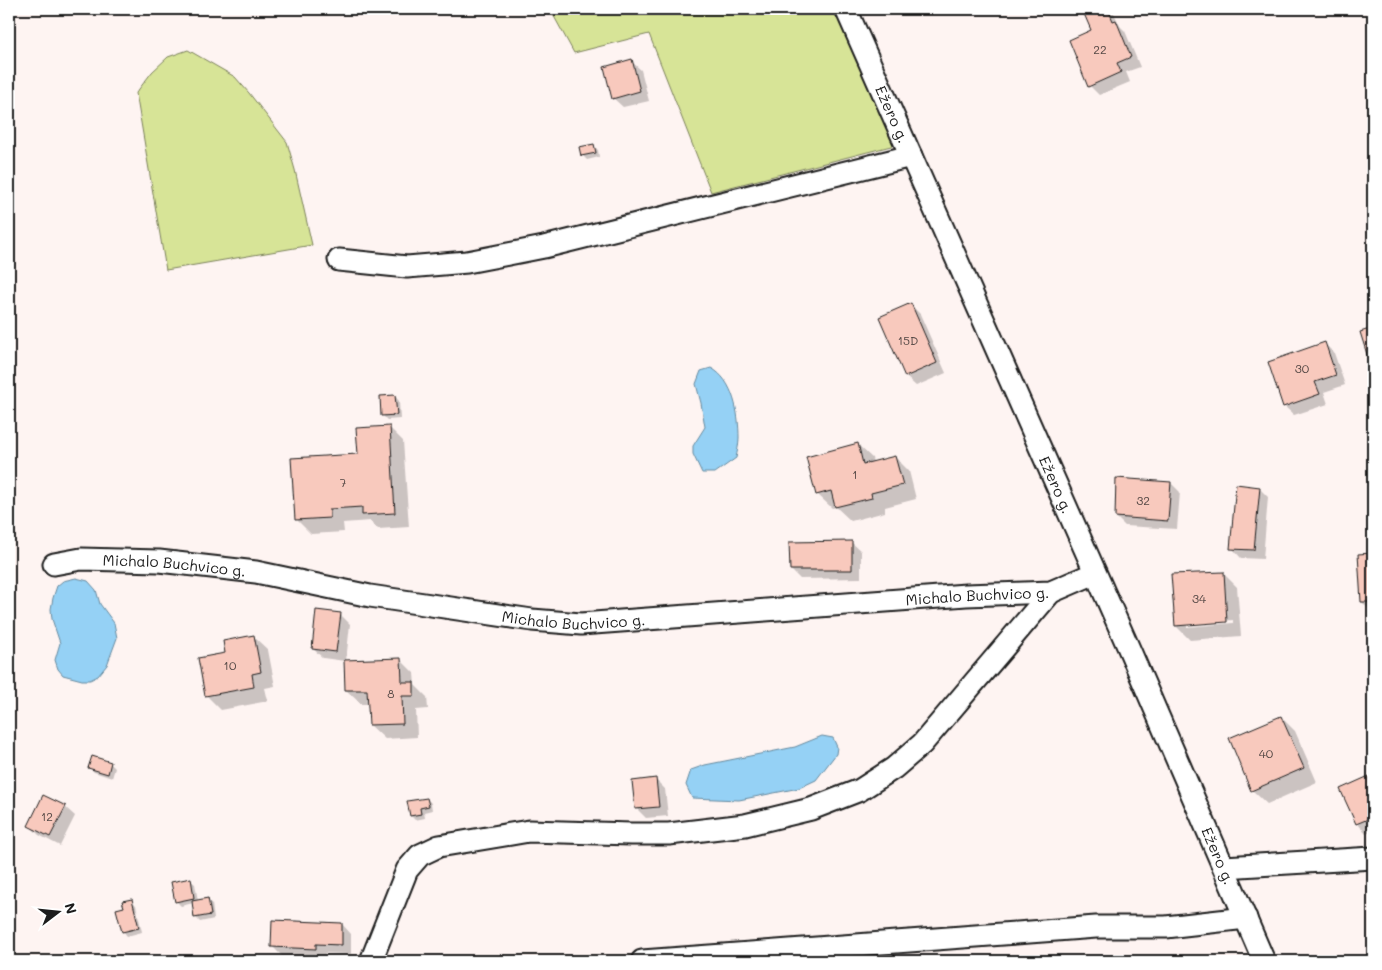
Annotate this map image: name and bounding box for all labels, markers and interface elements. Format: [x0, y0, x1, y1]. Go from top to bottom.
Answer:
house number: 22 [1093, 41, 1107, 57]
street label: Ežero g. [871, 82, 914, 146]
house number: 15D [898, 332, 918, 348]
house number: 30 [1295, 360, 1310, 376]
street label: Ežero g. [1035, 453, 1078, 516]
house number: 1 [852, 466, 858, 482]
house number: 7 [340, 474, 347, 490]
house number: 32 [1136, 492, 1150, 508]
street label: Michalo Buchvico g. [102, 550, 247, 581]
street label: Michalo Buchvico g. [905, 582, 1050, 610]
house number: 34 [1192, 590, 1206, 606]
street label: Michalo Buchvico g. [501, 606, 646, 634]
house number: 10 [224, 657, 237, 673]
house number: 8 [387, 685, 395, 701]
house number: 40 [1259, 745, 1274, 761]
house number: 12 [41, 808, 53, 824]
street label: Ežero g. [1197, 824, 1240, 887]
north arrow [32, 888, 82, 938]
text: N [60, 901, 82, 916]

